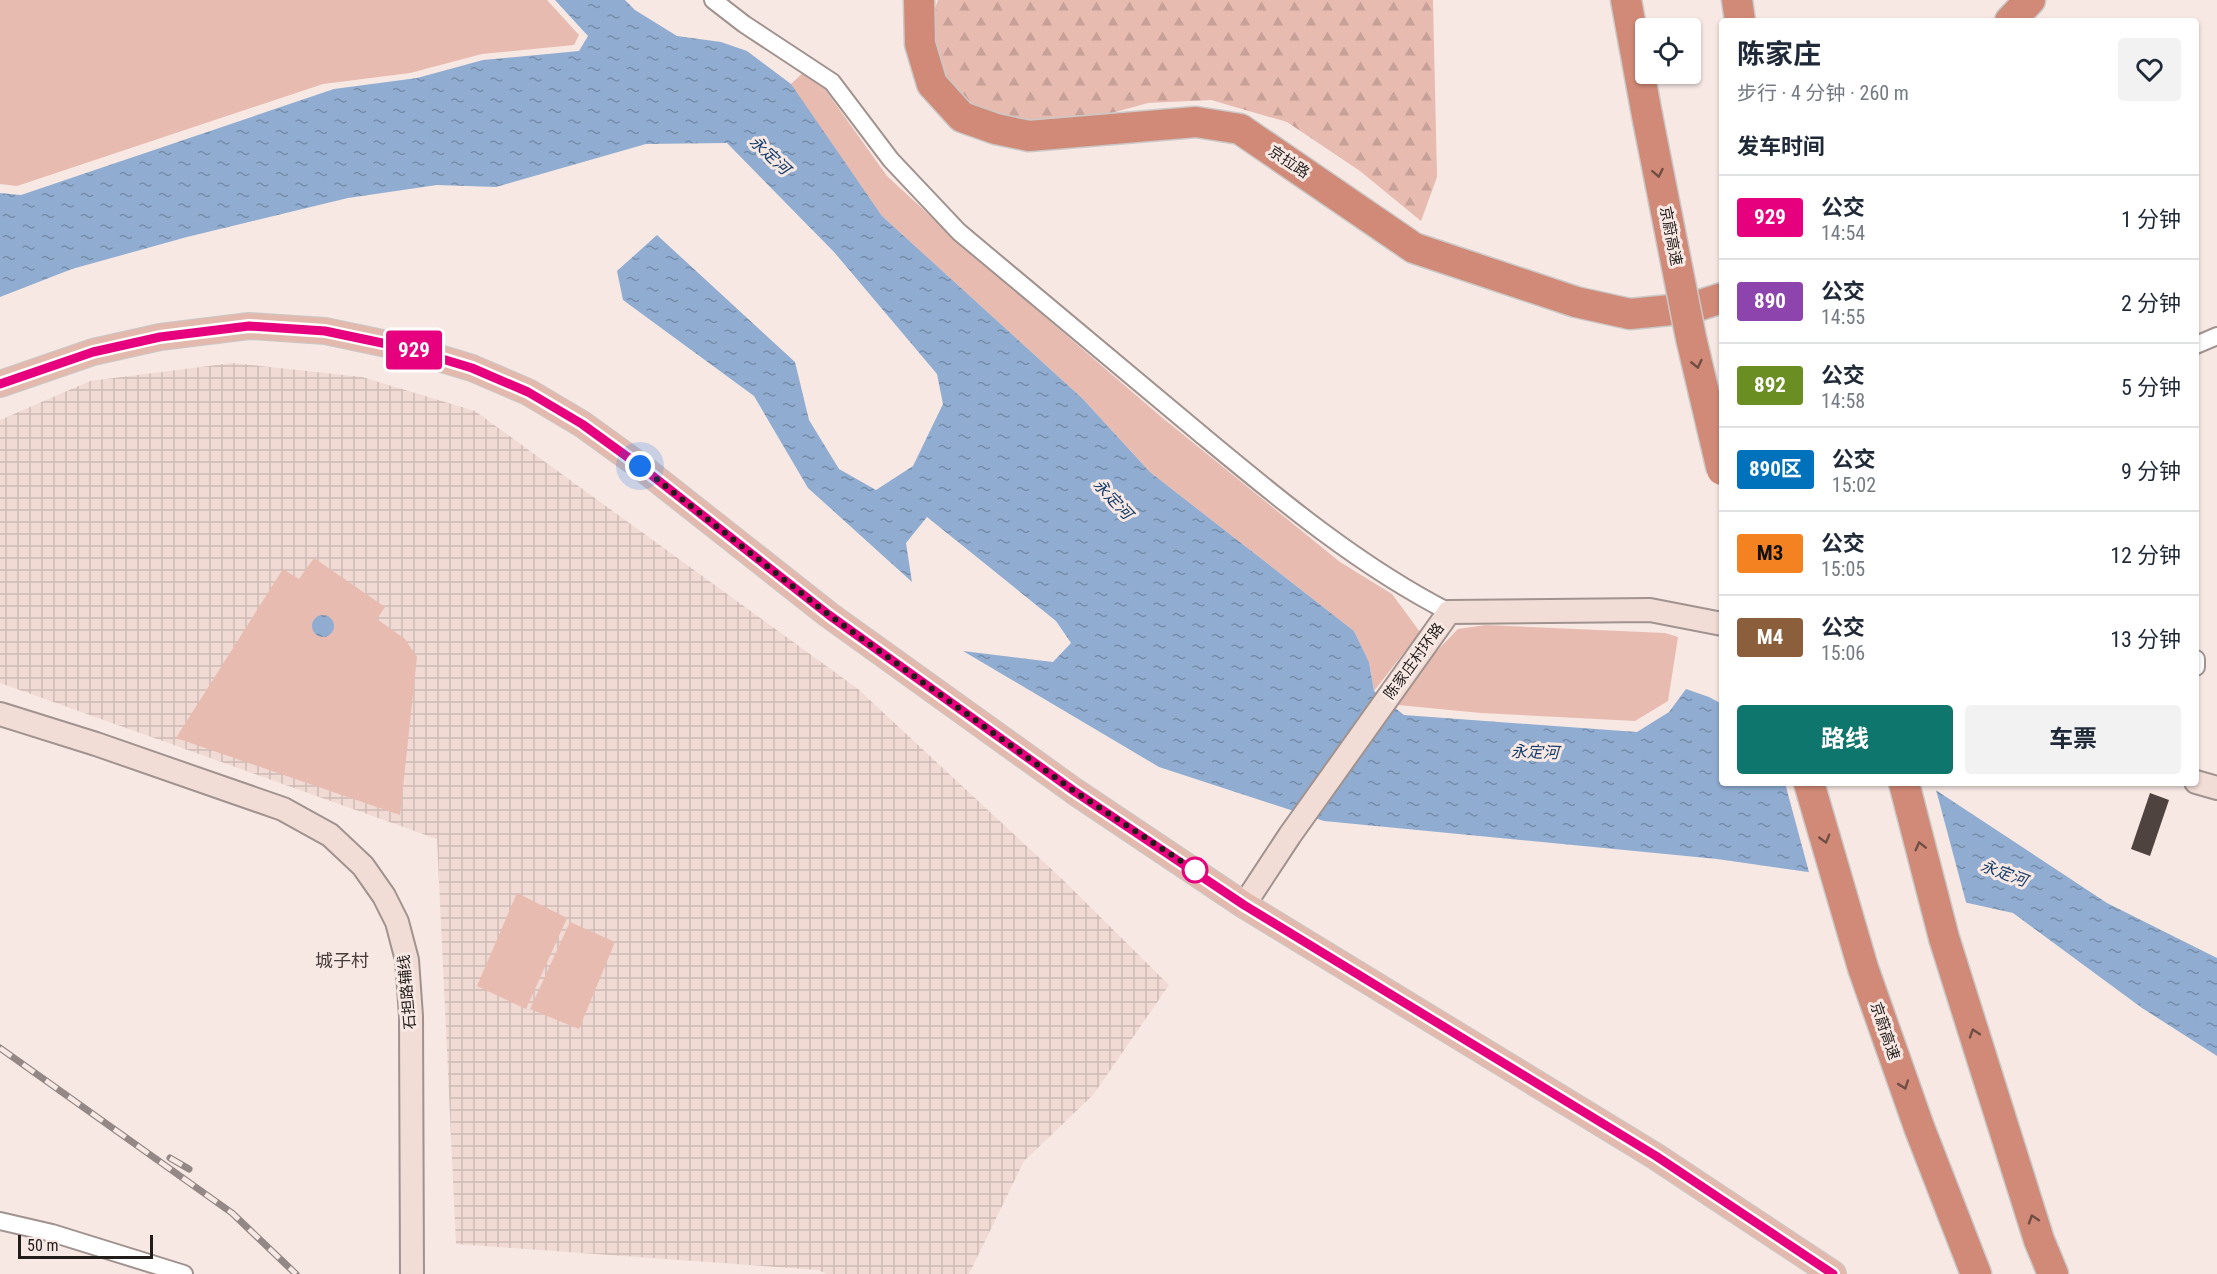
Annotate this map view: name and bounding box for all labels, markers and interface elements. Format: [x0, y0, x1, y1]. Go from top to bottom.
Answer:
map controls [1635, 18, 1701, 84]
button: locate [1635, 18, 1701, 84]
text: 陈家庄 [1737, 38, 1821, 71]
button: heart [2118, 38, 2181, 101]
text: 步行 · 4 分钟 · 260 m [1737, 81, 1909, 105]
water label: 永定河 [746, 132, 796, 180]
text: 发车时间 [1737, 134, 1825, 159]
street label: 京拉路 [1265, 142, 1313, 182]
one-way arrow [1651, 168, 1664, 178]
text: 公交 [1821, 195, 1865, 220]
street label: 京蔚高速 [1656, 205, 1686, 267]
text: 929 [1754, 205, 1786, 229]
text: 1 分钟 [2121, 207, 2181, 232]
text: 14:54 [1821, 221, 1865, 245]
text: 公交 [1821, 279, 1865, 304]
text: 890 [1754, 289, 1786, 313]
text: 2 分钟 [2121, 291, 2181, 316]
text: 14:55 [1821, 305, 1865, 329]
line badge: 929 [380, 330, 448, 370]
text: 929 [398, 338, 430, 362]
one-way arrow [1690, 359, 1703, 369]
text: 公交 [1821, 363, 1865, 388]
text: 892 [1754, 373, 1786, 397]
text: 5 分钟 [2121, 375, 2181, 400]
text: 14:58 [1821, 389, 1865, 413]
text: 公交 [1832, 447, 1876, 472]
your location [625, 451, 655, 481]
text: 890区 [1749, 457, 1802, 481]
text: 9 分钟 [2121, 459, 2181, 484]
text: 15:02 [1832, 473, 1876, 497]
water label: 永定河 [1090, 475, 1138, 525]
text: 公交 [1821, 531, 1865, 556]
text: M3 [1757, 541, 1783, 565]
text: 12 分钟 [2110, 543, 2181, 568]
text: 15:05 [1821, 557, 1865, 581]
text: 公交 [1821, 615, 1865, 640]
street label: 陈家庄村环路 [1380, 619, 1448, 703]
text: M4 [1757, 625, 1783, 649]
text: 13 分钟 [2110, 627, 2181, 652]
text: 15:06 [1821, 641, 1865, 665]
button: 路线 [1737, 705, 1953, 774]
button: 车票 [1965, 705, 2181, 774]
water label: 永定河 [1511, 742, 1562, 762]
one-way arrow [1818, 833, 1830, 844]
one-way arrow [1915, 841, 1927, 852]
water label: 永定河 [1978, 856, 2033, 891]
unlabelled marker [1182, 857, 1208, 883]
district label: 城子村 [315, 950, 369, 971]
street label: 石担路辅线 [395, 954, 419, 1030]
street label: 京蔚高速 [1867, 1000, 1903, 1062]
one-way arrow [1969, 1028, 1981, 1039]
one-way arrow [1897, 1079, 1910, 1090]
one-way arrow [2027, 1214, 2040, 1225]
scale bar [18, 1232, 153, 1260]
text: 50 m [27, 1236, 59, 1255]

